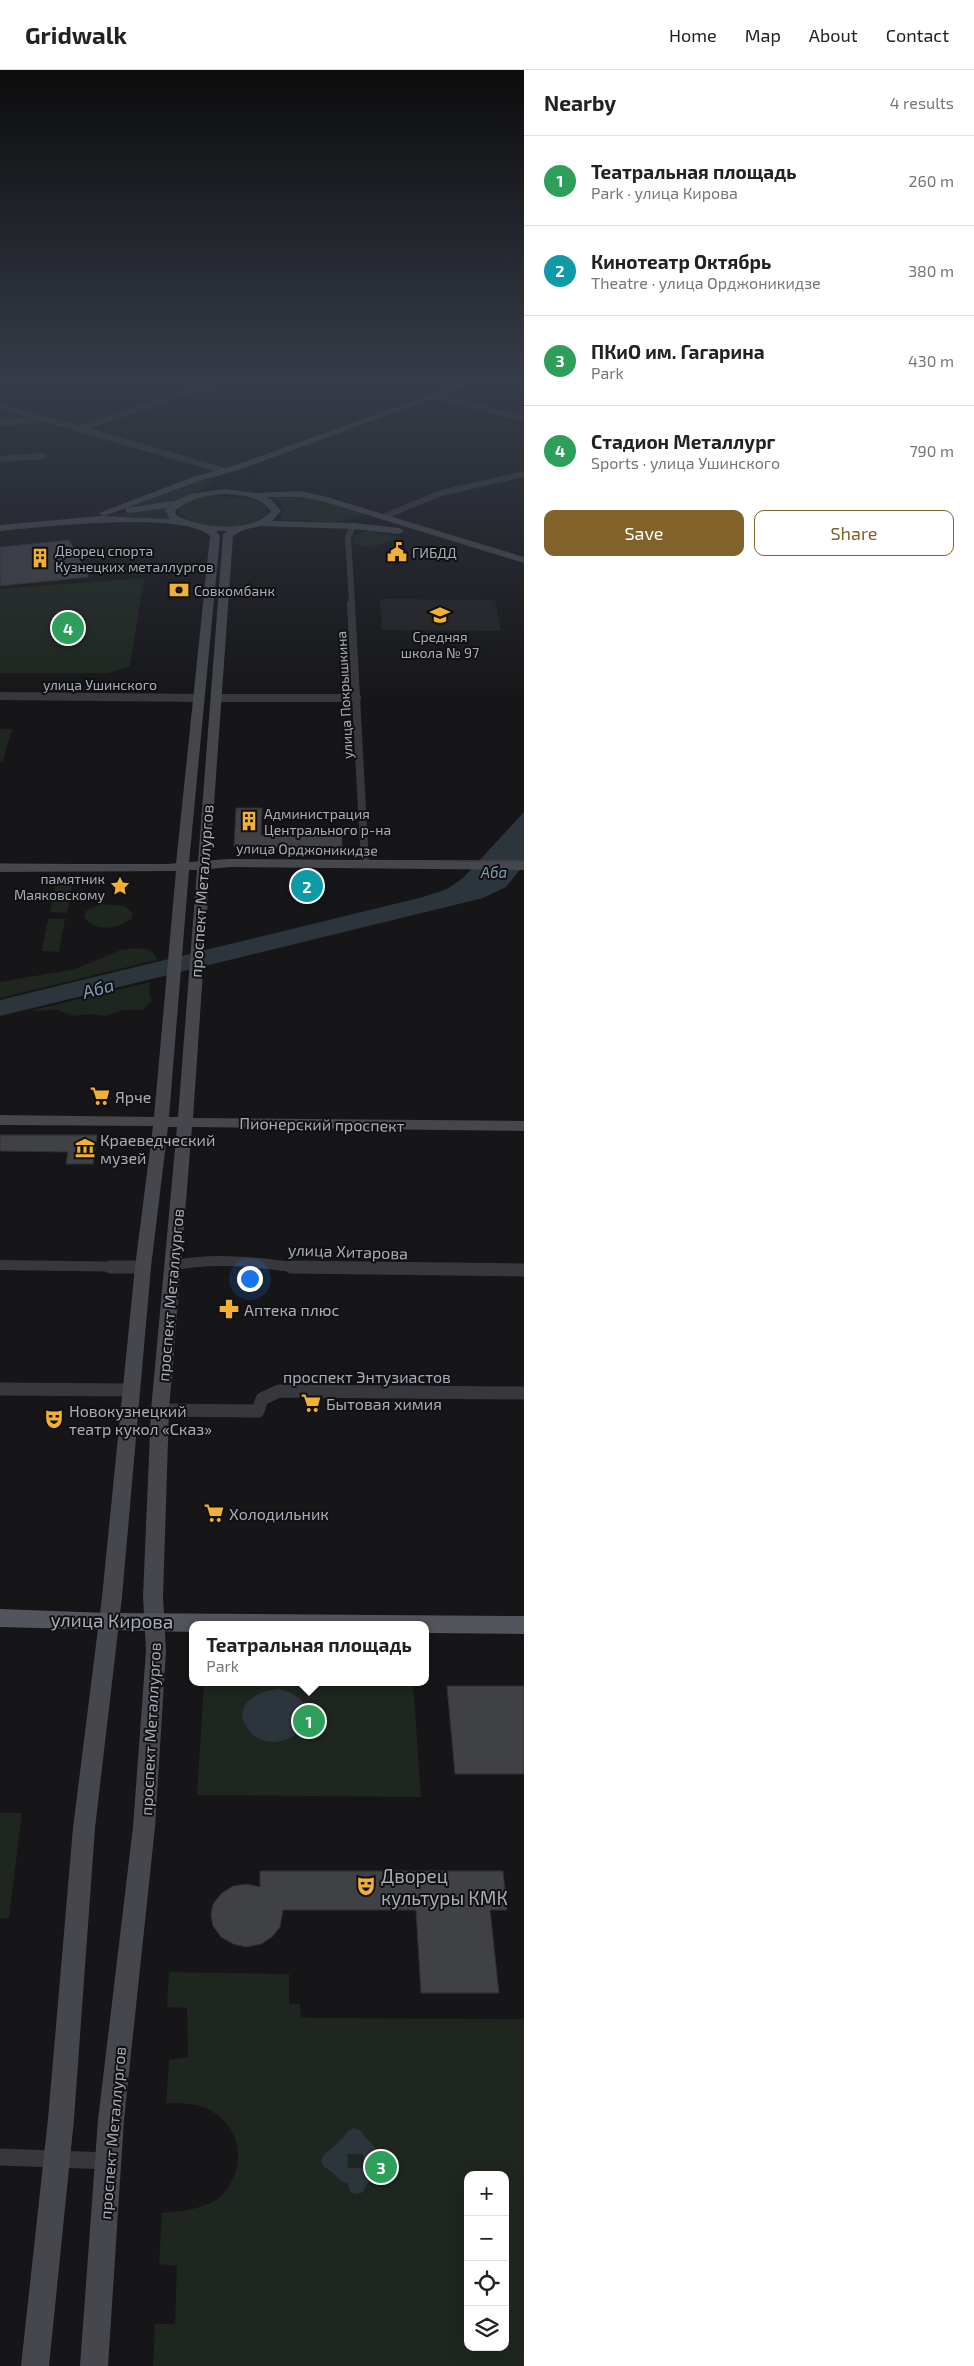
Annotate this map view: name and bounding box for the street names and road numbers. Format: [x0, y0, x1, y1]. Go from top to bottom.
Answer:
street label: улица Покрышкина [332, 631, 356, 759]
street label: улица Ушинского [43, 676, 157, 693]
street label: проспект Металлургов [185, 804, 218, 978]
street label: улица Орджоникидзе [236, 839, 378, 859]
street label: Пионерский проспект [239, 1113, 405, 1135]
street label: проспект Металлургов [153, 1208, 188, 1382]
street label: улица Хитарова [288, 1239, 408, 1264]
street label: проспект Энтузиастов [283, 1367, 451, 1387]
street label: улица Кирова [50, 1607, 174, 1634]
street label: проспект Металлургов [136, 1642, 165, 1816]
street label: проспект Металлургов [95, 2046, 130, 2220]

